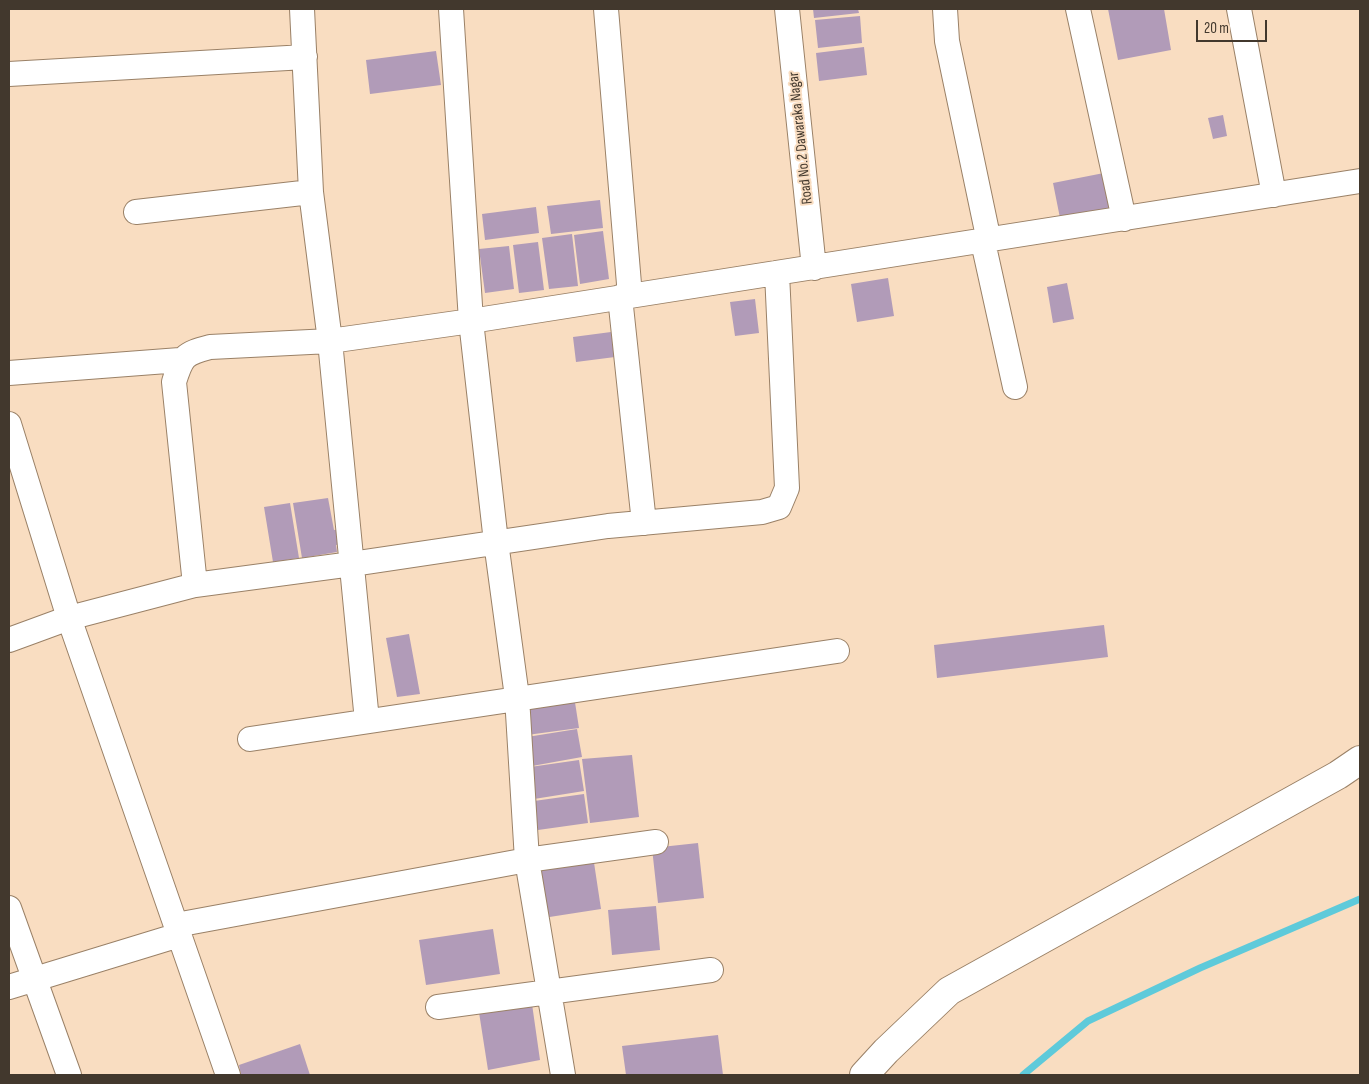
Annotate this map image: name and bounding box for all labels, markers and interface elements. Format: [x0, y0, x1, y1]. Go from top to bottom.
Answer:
scale bar [1199, 10, 1270, 42]
text: 20 m [1204, 19, 1229, 38]
street label: Road No.2 Dawaraka Nagar [785, 71, 817, 205]

